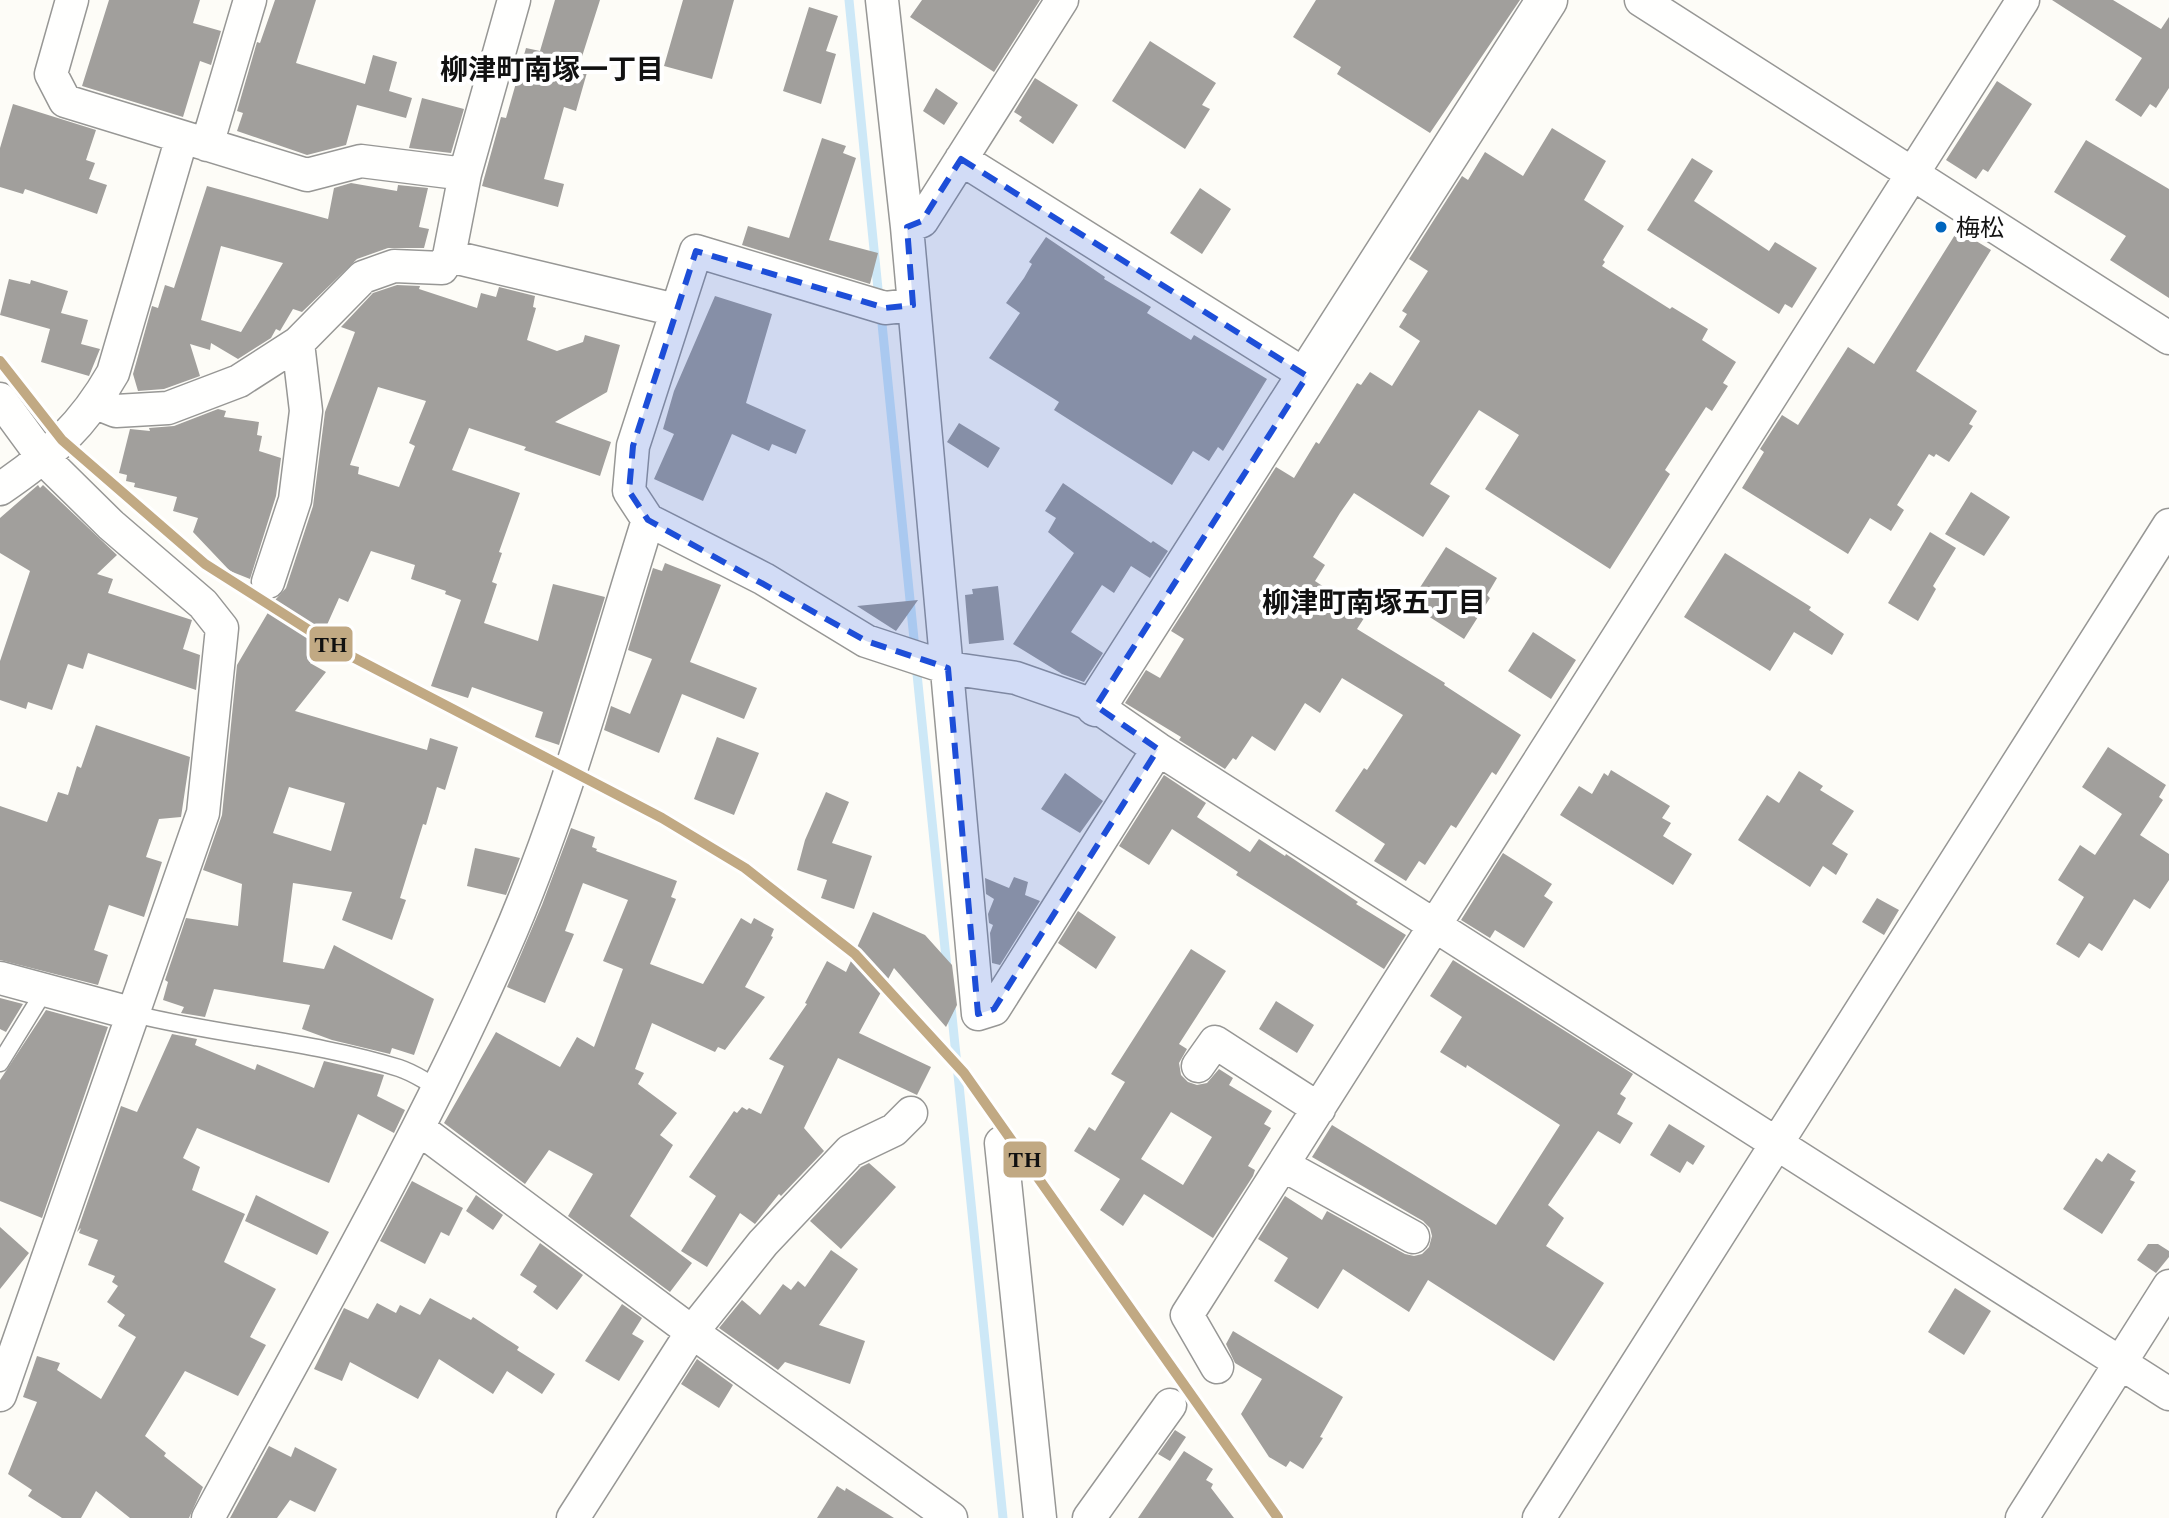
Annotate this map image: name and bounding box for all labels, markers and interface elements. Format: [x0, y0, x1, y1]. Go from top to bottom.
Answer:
district label: 柳津町南塚一丁目 [440, 49, 664, 92]
place label: 梅松 [1956, 211, 2004, 247]
marker: 梅松 [1933, 219, 1949, 235]
district label: 柳津町南塚五丁目 [1262, 582, 1486, 625]
line badge: TH [308, 625, 354, 663]
text: TH [314, 629, 348, 662]
line badge: TH [1002, 1140, 1048, 1179]
text: TH [1008, 1144, 1042, 1177]

